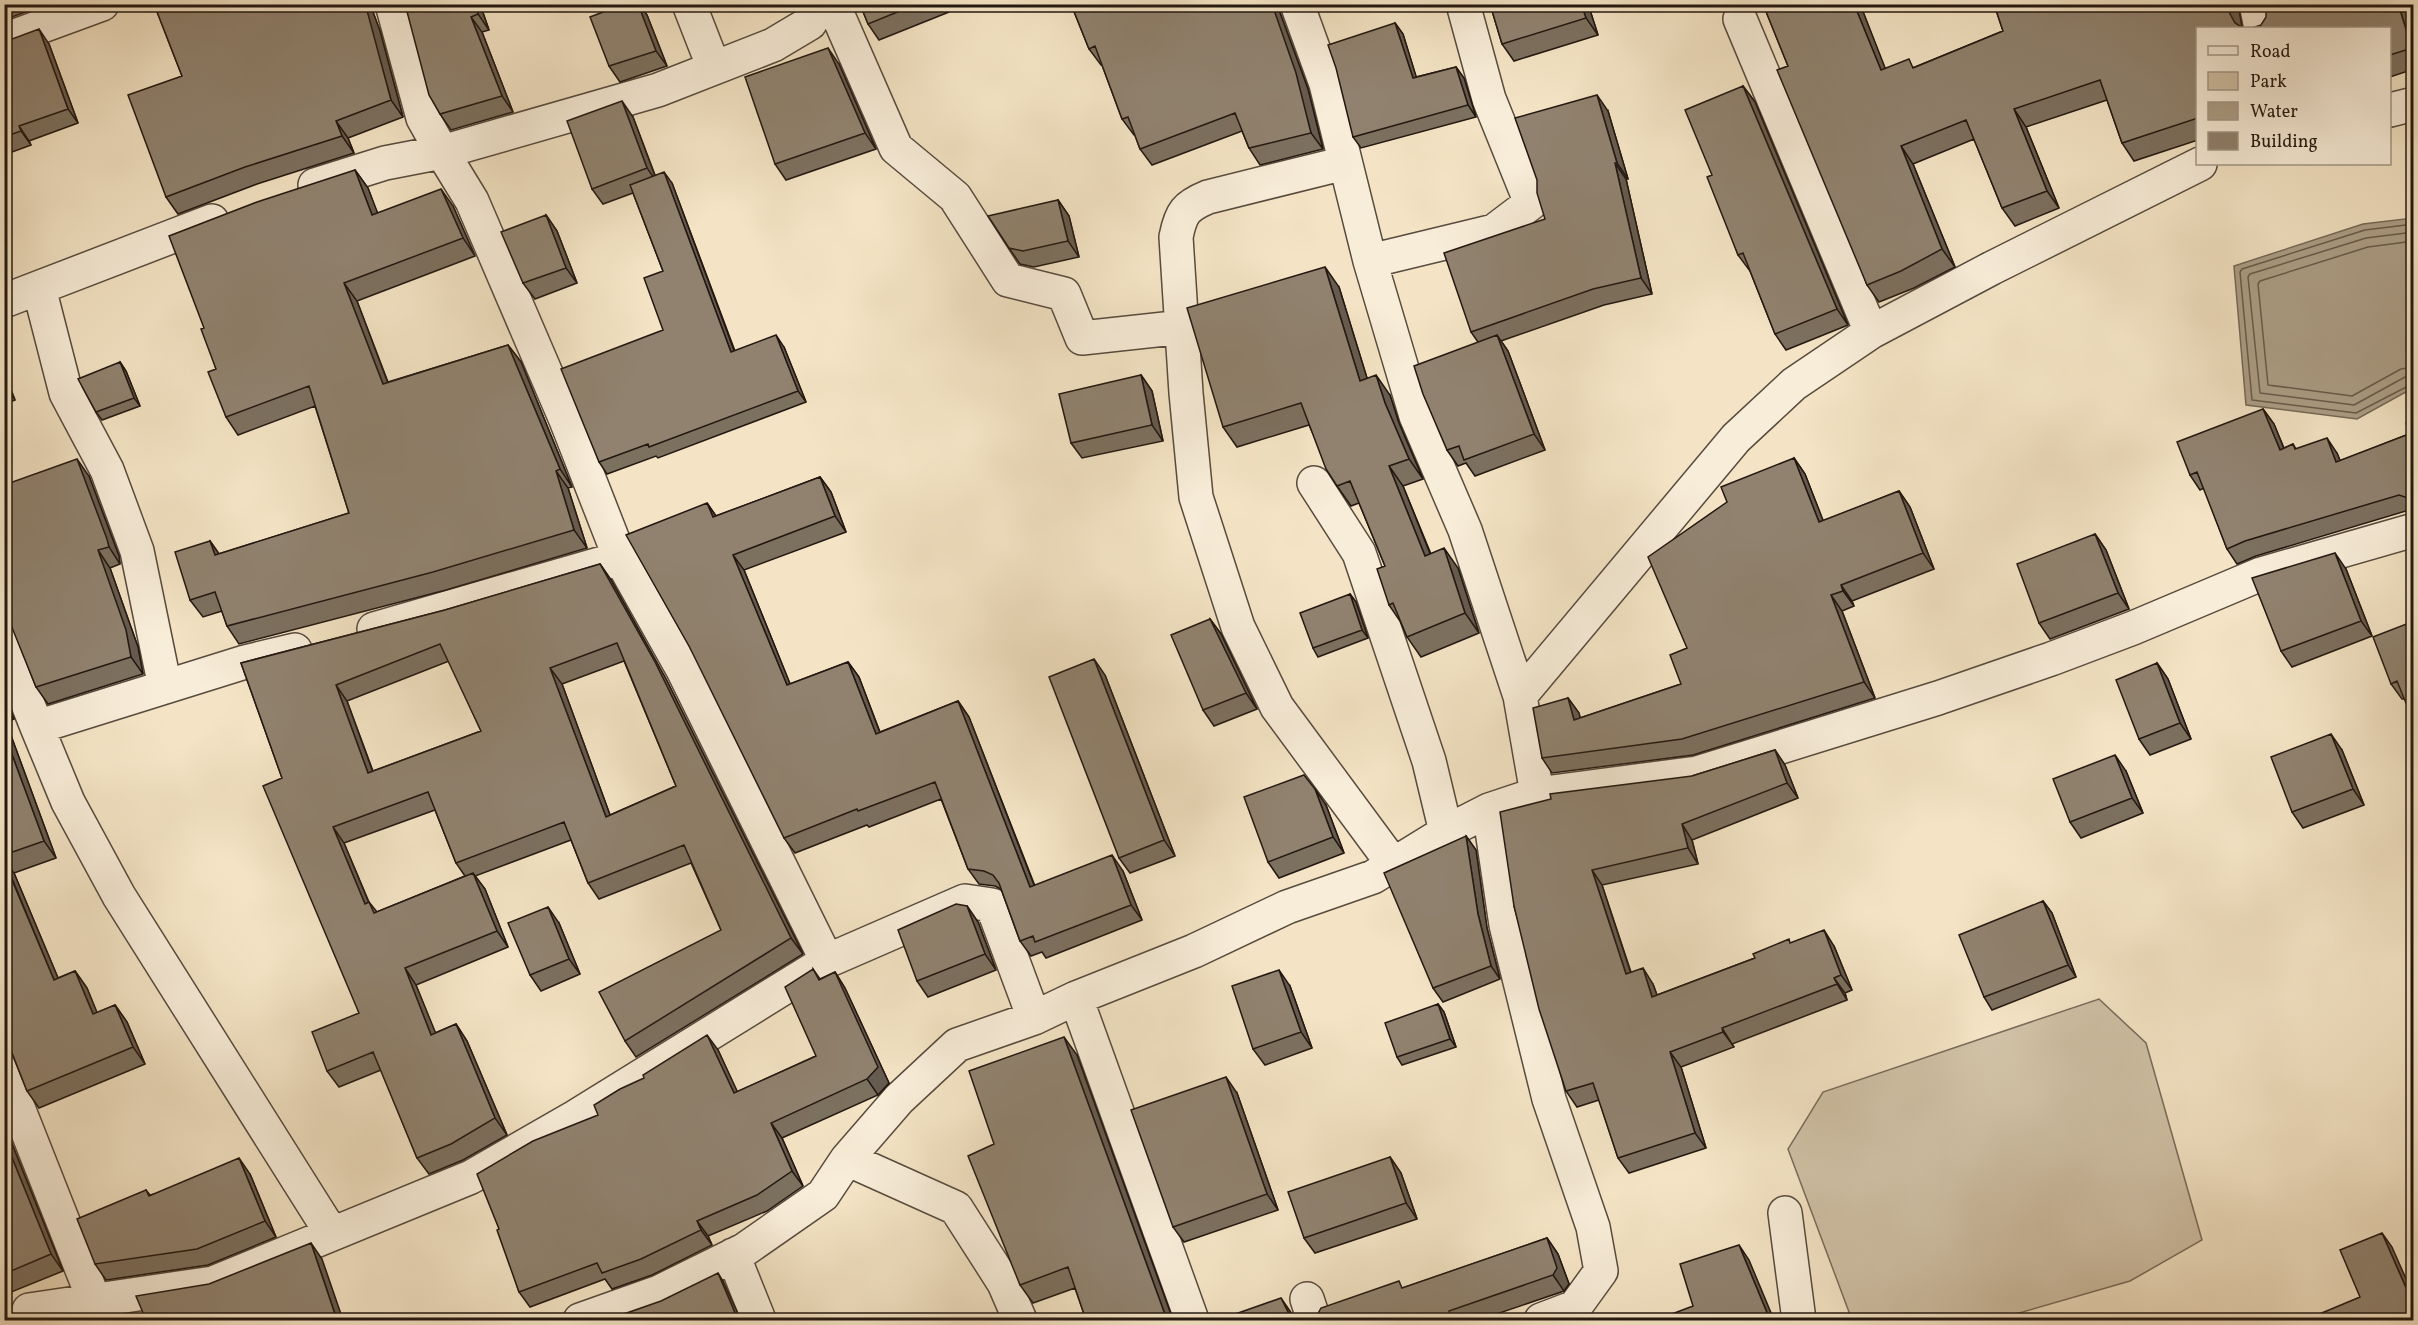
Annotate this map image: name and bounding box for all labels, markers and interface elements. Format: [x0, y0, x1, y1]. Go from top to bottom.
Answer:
legend [2196, 27, 2391, 165]
text: Road [2250, 40, 2291, 65]
text: Park [2250, 70, 2287, 95]
text: Water [2250, 100, 2298, 125]
text: Building [2250, 130, 2318, 155]

